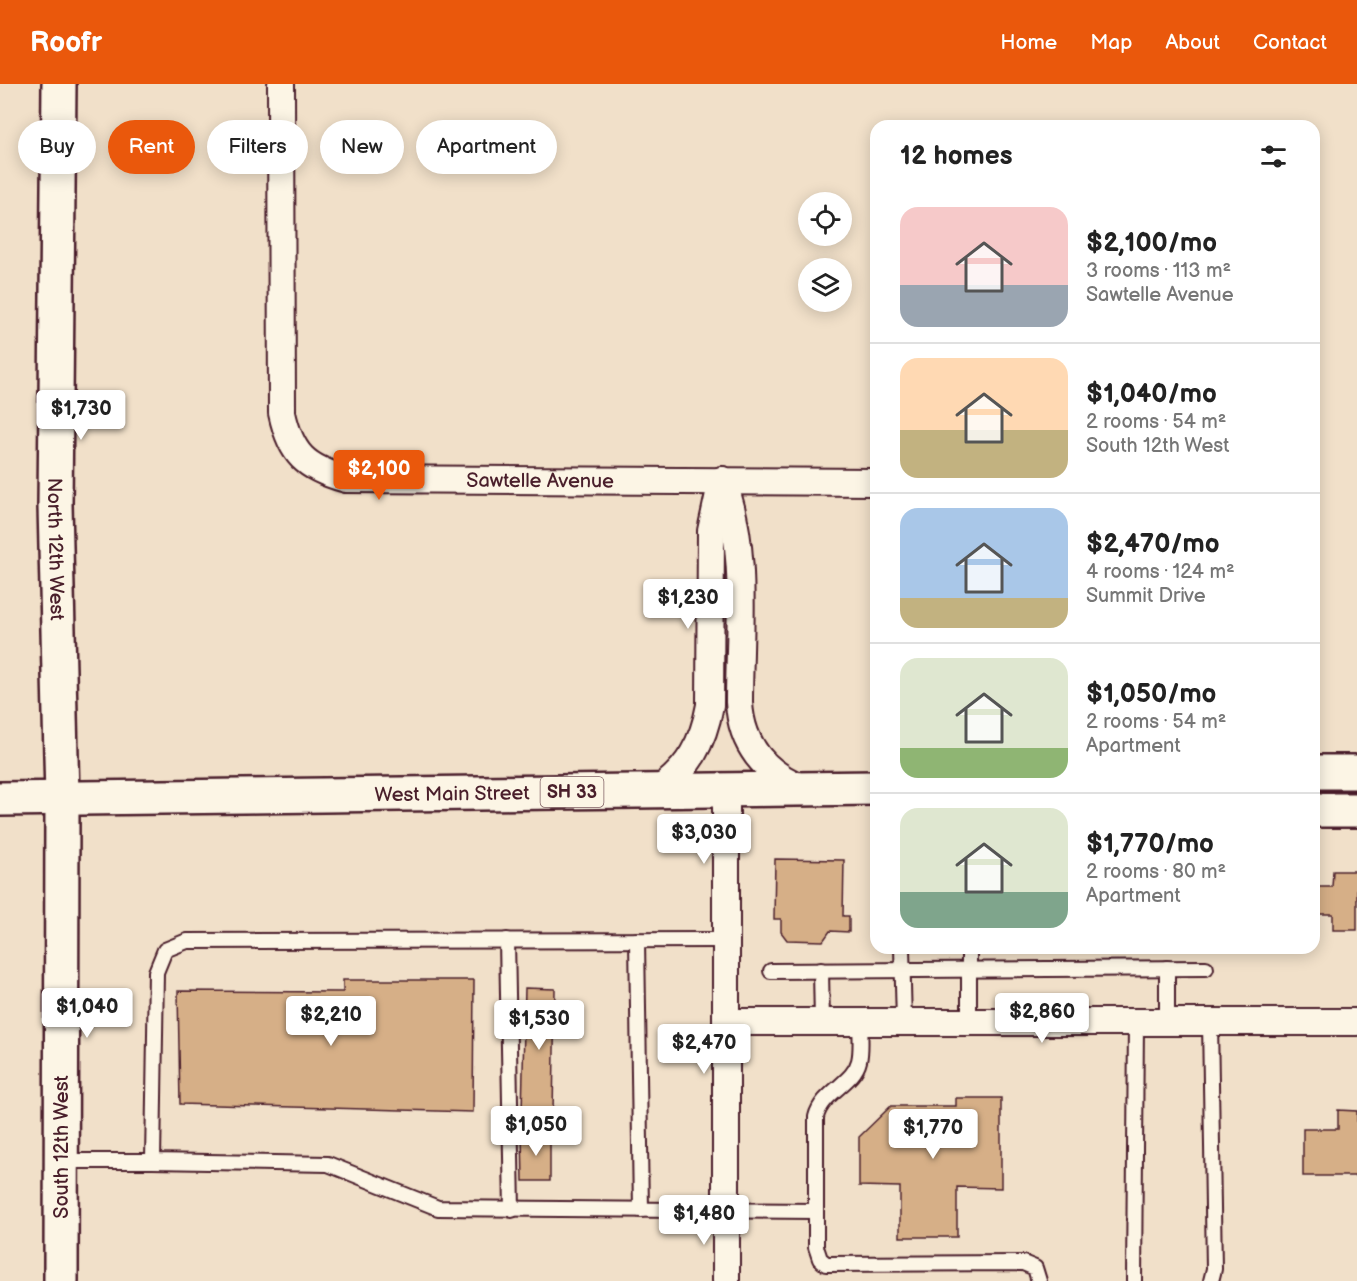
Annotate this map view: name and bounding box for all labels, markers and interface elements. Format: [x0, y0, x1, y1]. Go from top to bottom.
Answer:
text: Roofr [30, 26, 102, 59]
text: Home [1000, 30, 1057, 55]
text: Map [1090, 30, 1132, 55]
text: About [1165, 30, 1220, 55]
text: Contact [1253, 30, 1327, 55]
chip: Buy [18, 120, 96, 174]
chip: Rent [108, 120, 195, 174]
chip: Filters [207, 120, 308, 174]
chip: New [320, 120, 404, 174]
chip: Apartment [416, 120, 557, 174]
icon: filters [1257, 140, 1290, 173]
text: 12 homes [900, 141, 1012, 172]
map controls [798, 192, 852, 312]
button: locate [798, 192, 852, 246]
text: $2,100/mo [1086, 228, 1217, 259]
icon: home [948, 231, 1020, 303]
button: layers [798, 258, 852, 312]
text: 3 rooms · 113 m² [1086, 259, 1231, 283]
text: Sawtelle Avenue [1086, 283, 1234, 307]
text: $1,040/mo [1086, 379, 1217, 410]
icon: home [948, 382, 1020, 454]
pin: $1,730 [32, 390, 130, 441]
text: $1,730 [50, 397, 112, 421]
text: 2 rooms · 54 m² [1086, 410, 1226, 434]
text: South 12th West [1086, 434, 1229, 458]
pin: $2,100 [330, 450, 428, 501]
text: $2,100 [348, 457, 410, 481]
street label: Sawtelle Avenue [466, 469, 614, 494]
street label: North 12th West [42, 477, 69, 621]
text: $2,470/mo [1086, 529, 1220, 560]
icon: home [948, 532, 1020, 604]
text: 4 rooms · 124 m² [1086, 560, 1235, 584]
pin: $1,230 [639, 579, 737, 630]
text: Summit Drive [1086, 584, 1206, 608]
text: $1,230 [657, 586, 719, 610]
text: $1,050/mo [1086, 679, 1216, 710]
icon: home [948, 682, 1020, 754]
text: 2 rooms · 54 m² [1086, 710, 1226, 734]
text: Apartment [1086, 734, 1181, 758]
road number: SH 33 [540, 777, 604, 807]
street label: West Main Street [374, 781, 530, 807]
pin: $3,030 [655, 814, 753, 865]
text: $3,030 [671, 821, 737, 845]
text: $1,770/mo [1086, 829, 1214, 860]
icon: home [948, 832, 1020, 904]
text: 2 rooms · 80 m² [1086, 860, 1226, 884]
text: Apartment [1086, 884, 1181, 908]
pin: $1,040 [38, 988, 136, 1039]
pin: $2,860 [993, 993, 1091, 1044]
text: $1,040 [56, 995, 118, 1019]
pin: $2,210 [282, 996, 380, 1047]
pin: $1,530 [490, 1000, 588, 1051]
text: $2,860 [1009, 1000, 1075, 1024]
text: $2,210 [300, 1003, 362, 1027]
text: $1,530 [508, 1007, 570, 1031]
pin: $2,470 [655, 1024, 753, 1075]
text: $2,470 [672, 1031, 736, 1055]
street label: South 12th West [50, 1075, 74, 1219]
pin: $1,050 [487, 1106, 585, 1157]
pin: $1,770 [884, 1109, 982, 1160]
text: $1,050 [505, 1113, 567, 1137]
text: $1,770 [903, 1116, 963, 1140]
pin: $1,480 [655, 1195, 753, 1246]
text: $1,480 [673, 1202, 735, 1226]

